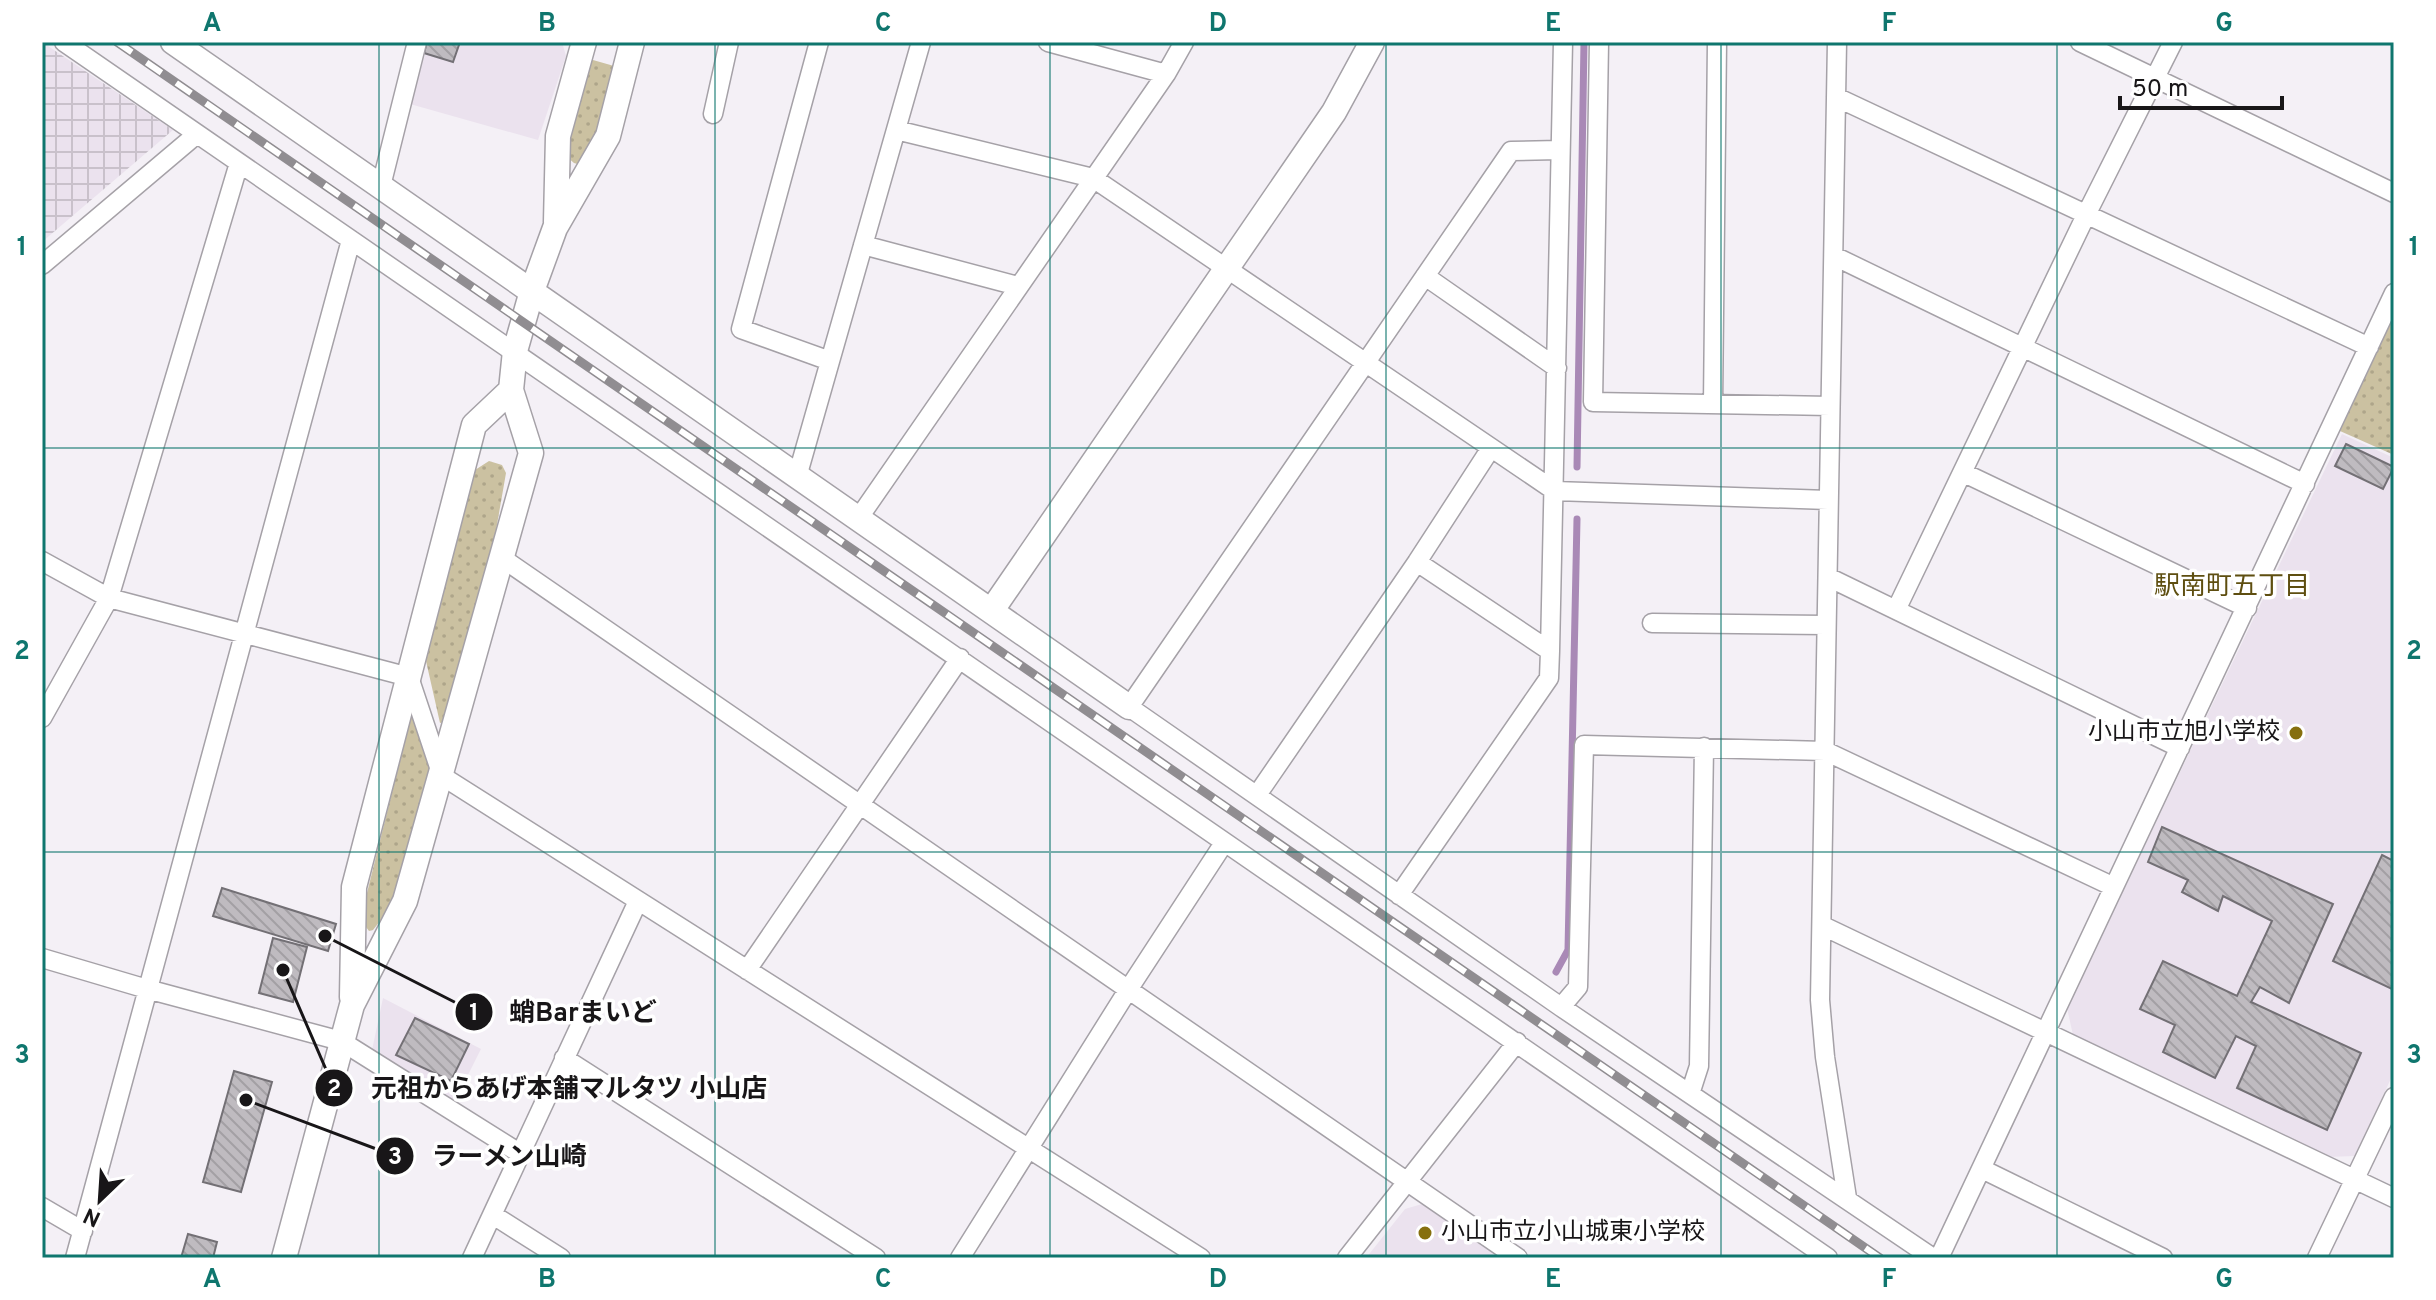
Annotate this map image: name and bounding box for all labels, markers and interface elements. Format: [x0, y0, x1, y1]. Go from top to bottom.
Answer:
text: A [203, 8, 221, 41]
text: B [538, 8, 556, 41]
text: C [875, 8, 891, 41]
text: D [1209, 8, 1227, 41]
text: E [1545, 8, 1561, 41]
text: F [1882, 8, 1897, 41]
text: G [2215, 8, 2233, 41]
scale bar [2120, 60, 2282, 110]
text: 50 m [2132, 75, 2188, 105]
text: 1 [17, 232, 27, 265]
text: 1 [2409, 232, 2419, 265]
district label: 駅南町五丁目 [2154, 571, 2310, 604]
text: 2 [14, 636, 30, 669]
text: 2 [2406, 636, 2422, 669]
place label: 小山市立旭小学校 [2088, 718, 2280, 748]
marker: 小山市立旭小学校 [2287, 724, 2305, 742]
callout: 蛸Barまいど [454, 987, 673, 1037]
text: 蛸Barまいど [509, 998, 657, 1031]
text: 1 [469, 999, 479, 1029]
text: 3 [14, 1040, 30, 1073]
text: 3 [2406, 1040, 2422, 1073]
callout: 元祖からあげ本舗マルタツ 小山店 [314, 1063, 783, 1113]
text: 元祖からあげ本舗マルタツ 小山店 [371, 1074, 767, 1107]
text: 2 [327, 1075, 341, 1105]
callout: ラーメン山崎 [375, 1131, 603, 1181]
text: ラーメン山崎 [432, 1142, 586, 1175]
text: 3 [388, 1143, 402, 1173]
north arrow [60, 1160, 140, 1240]
text: N [80, 1200, 105, 1231]
place label: 小山市立小山城東小学校 [1441, 1218, 1705, 1248]
marker: 小山市立小山城東小学校 [1416, 1224, 1434, 1242]
text: A [203, 1264, 221, 1297]
text: B [538, 1264, 556, 1297]
text: C [875, 1264, 891, 1297]
text: D [1209, 1264, 1227, 1297]
text: E [1545, 1264, 1561, 1297]
text: F [1882, 1264, 1897, 1297]
text: G [2215, 1264, 2233, 1297]

